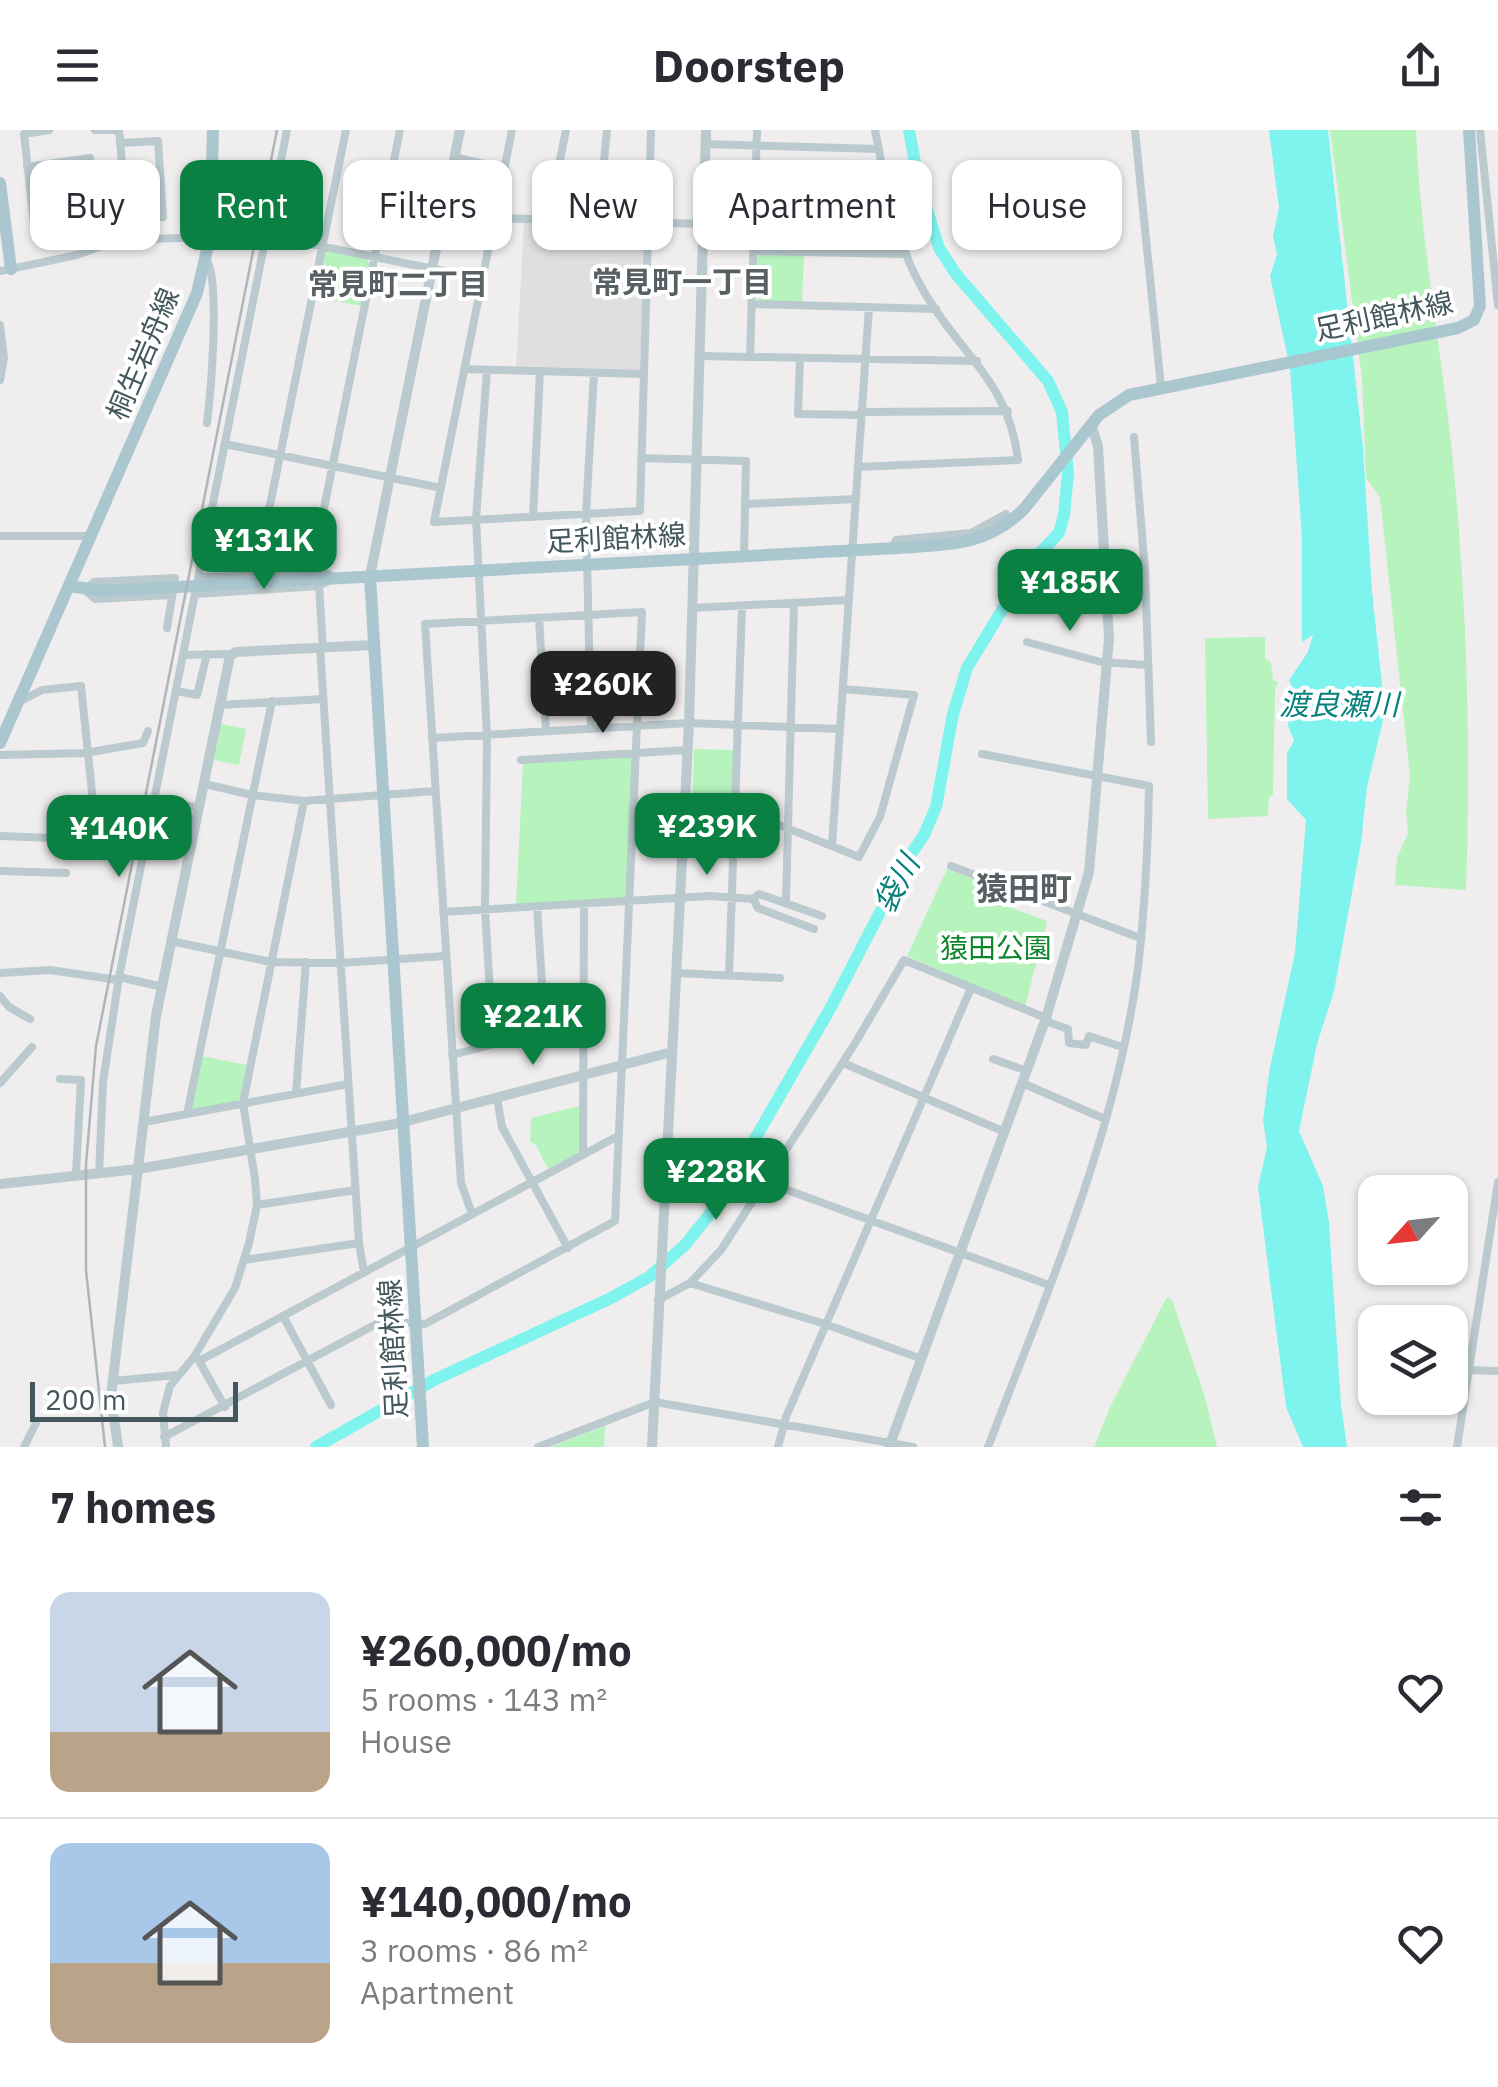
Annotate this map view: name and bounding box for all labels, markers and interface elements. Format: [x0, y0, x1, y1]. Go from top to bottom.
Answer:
text: Doorstep [653, 36, 845, 94]
icon: menu [50, 38, 105, 93]
icon: share [1393, 38, 1448, 93]
chip: Buy [30, 160, 160, 250]
chip: Rent [180, 160, 323, 250]
chip: Filters [343, 160, 512, 250]
chip: New [532, 160, 673, 250]
chip: Apartment [693, 160, 932, 250]
chip: House [952, 160, 1122, 250]
district label: 常見町一丁目 [592, 262, 772, 301]
district label: 常見町二丁目 [308, 264, 488, 303]
street label: 桐生岩舟線 [98, 282, 187, 425]
street label: 足利館林線 [1312, 283, 1456, 348]
pin: ¥131K [194, 507, 334, 592]
street label: 足利館林線 [545, 515, 687, 560]
text: ¥131K [214, 518, 314, 560]
pin: ¥185K [1000, 549, 1140, 634]
text: ¥185K [1020, 560, 1120, 602]
pin: ¥260K [533, 651, 673, 736]
text: ¥260K [553, 662, 653, 704]
water label: 渡良瀬川 [1279, 684, 1402, 723]
pin: ¥239K [637, 793, 777, 878]
pin: ¥140K [49, 795, 189, 880]
text: ¥239K [657, 804, 757, 846]
text: ¥140K [69, 806, 169, 848]
water label: 袋川 [864, 845, 929, 919]
district label: 猿田町 [976, 867, 1072, 909]
park label: 猿田公園 [940, 929, 1052, 966]
pin: ¥221K [463, 983, 603, 1068]
text: ¥221K [483, 994, 583, 1036]
pin: ¥228K [646, 1138, 786, 1223]
text: ¥228K [666, 1149, 766, 1191]
north arrow [1358, 1175, 1468, 1285]
map controls [1358, 1175, 1468, 1415]
street label: 足利館林線 [370, 1278, 415, 1420]
button: layers [1358, 1305, 1468, 1415]
scale bar [30, 1377, 238, 1422]
text: 200 m [45, 1381, 126, 1418]
text: 7 homes [50, 1480, 216, 1535]
icon: filters [1393, 1480, 1448, 1535]
text: ¥260,000/mo [360, 1623, 632, 1678]
icon: home [130, 1632, 250, 1752]
icon: heart [1393, 1665, 1448, 1720]
text: 5 rooms · 143 m² [360, 1678, 607, 1720]
text: House [360, 1720, 452, 1762]
text: ¥140,000/mo [360, 1874, 632, 1929]
icon: home [130, 1883, 250, 2003]
icon: heart [1393, 1916, 1448, 1971]
text: 3 rooms · 86 m² [360, 1929, 588, 1971]
text: Apartment [360, 1971, 514, 2013]

